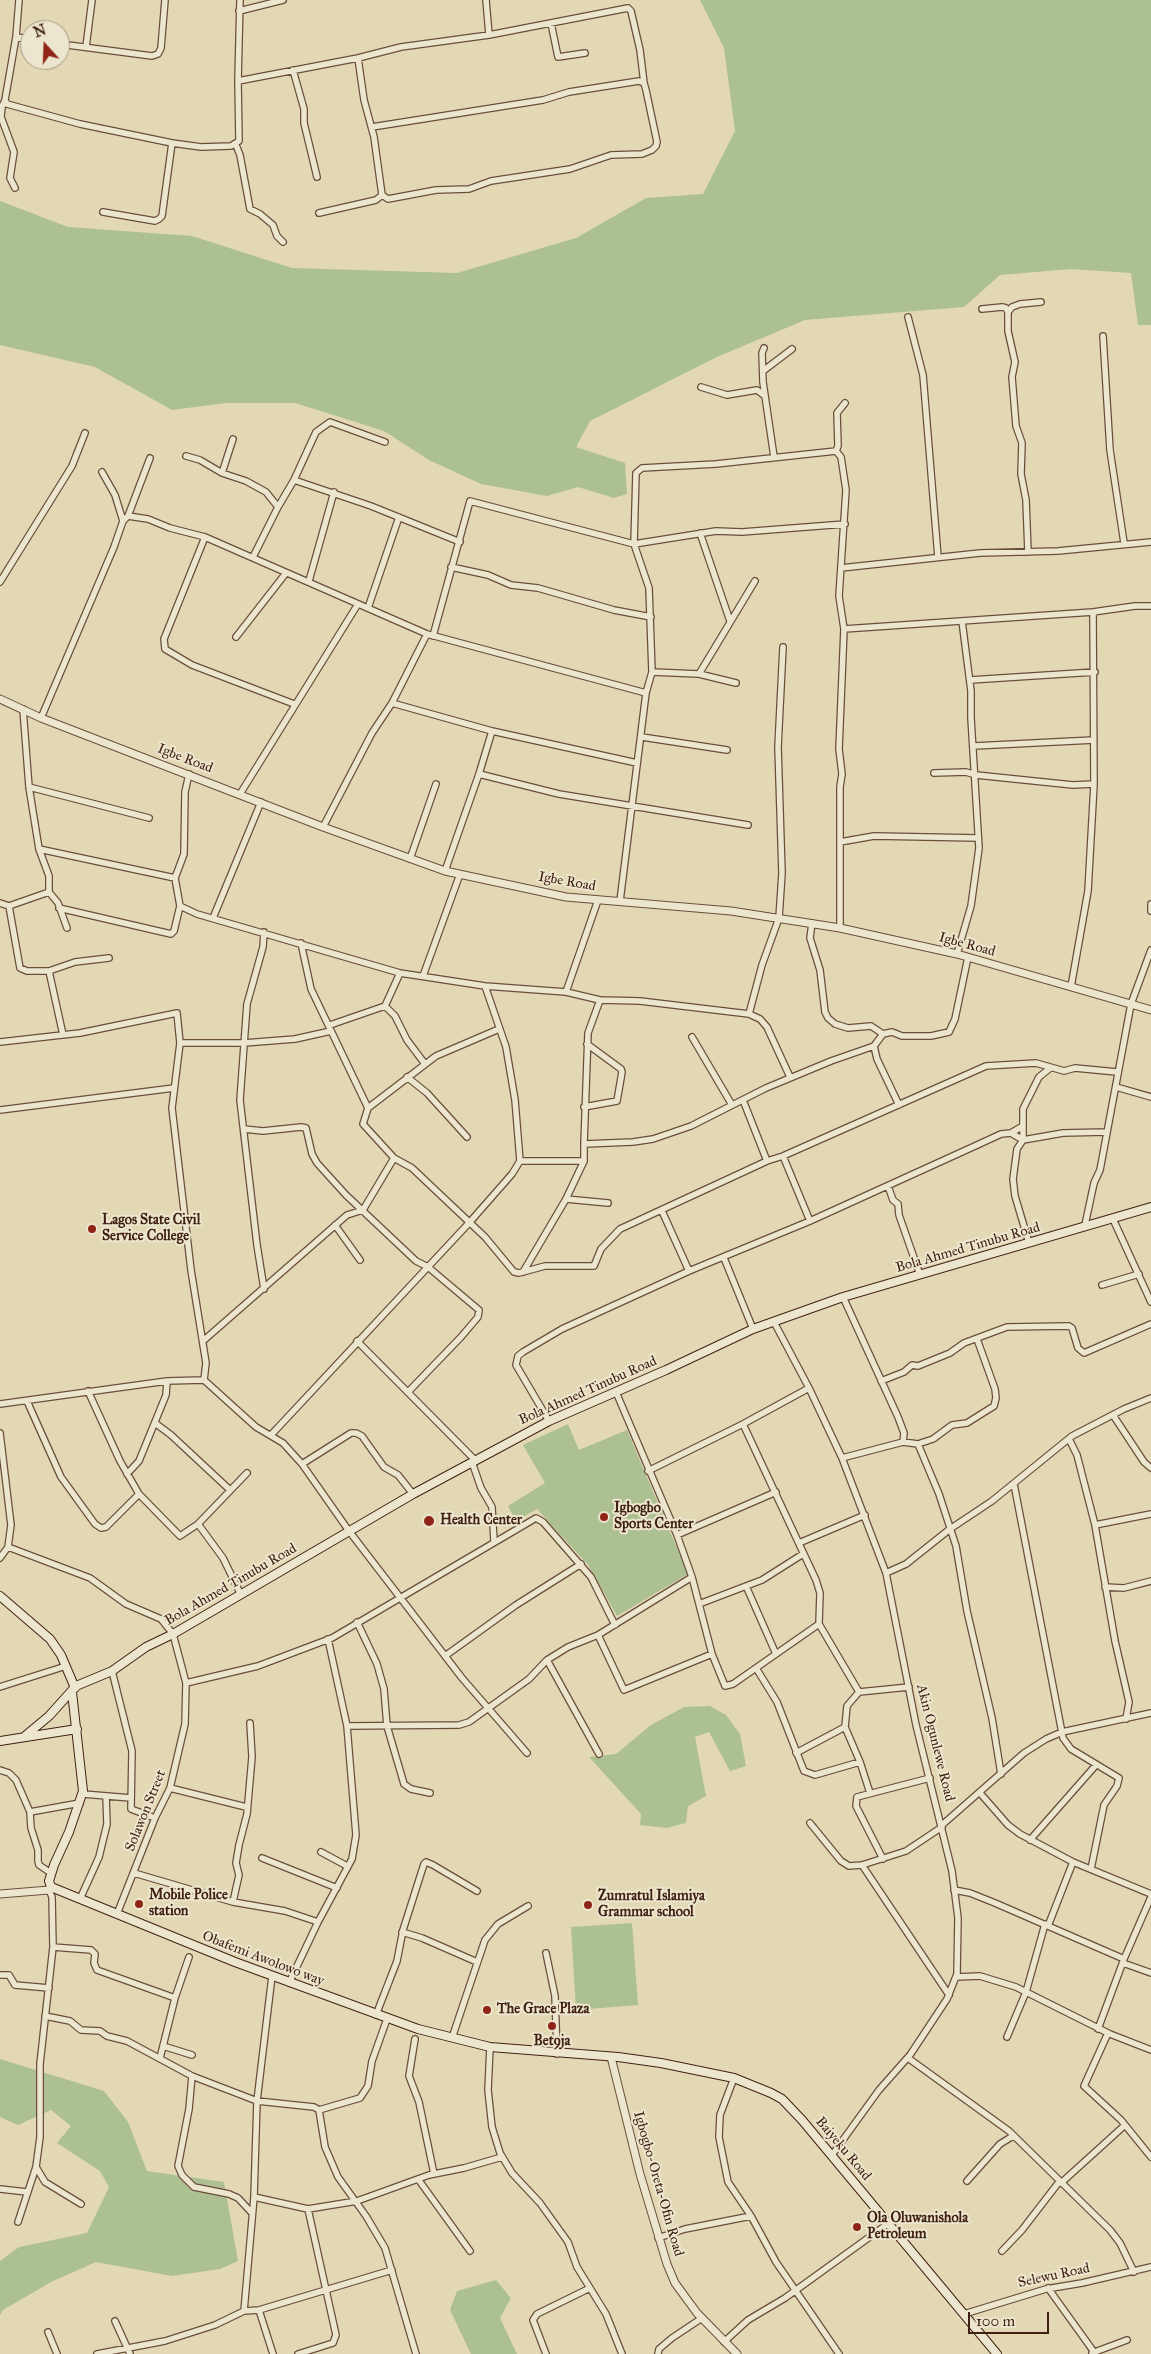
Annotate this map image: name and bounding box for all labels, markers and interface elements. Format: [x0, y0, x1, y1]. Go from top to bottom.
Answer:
north arrow [20, 20, 70, 70]
text: N [32, 21, 49, 41]
street label: Igbe Road [155, 741, 215, 777]
street label: Igbe Road [537, 869, 597, 895]
street label: Igbe Road [937, 929, 997, 961]
place label: Lagos State Civil Service College [102, 1213, 200, 1246]
street label: Bola Ahmed Tinubu Road [894, 1219, 1042, 1277]
marker: Lagos State Civil Service College [86, 1223, 98, 1235]
street label: Bola Ahmed Tinubu Road [516, 1353, 660, 1429]
place label: Igbogbo Sports Center [614, 1501, 693, 1534]
marker: Igbogbo Sports Center [598, 1511, 610, 1523]
place label: Health Center [440, 1513, 522, 1529]
marker: Health Center [422, 1514, 436, 1528]
street label: Bola Ahmed Tinubu Road [162, 1540, 300, 1630]
street label: Akin Ogunlewe Road [912, 1683, 958, 1803]
street label: Solawon Street [122, 1768, 170, 1854]
place label: Mobile Police station [149, 1888, 228, 1920]
place label: Zumratul Islamiya Grammar school [598, 1889, 705, 1921]
marker: Mobile Police station [133, 1898, 145, 1910]
marker: Zumratul Islamiya Grammar school [582, 1899, 594, 1911]
street label: Obafemi Awolowo way [200, 1928, 326, 1990]
place label: The Grace Plaza [497, 2002, 589, 2018]
marker: The Grace Plaza [481, 2004, 493, 2016]
marker: Bet9ja [546, 2020, 558, 2032]
place label: Bet9ja [534, 2034, 570, 2050]
street label: Igbogbo-Oreta-Ofin Road [629, 2110, 687, 2258]
street label: Baiyeku Road [812, 2114, 874, 2184]
place label: Ola Oluwanishola Petroleum [867, 2211, 968, 2244]
marker: Ola Oluwanishola Petroleum [851, 2221, 863, 2233]
street label: Selewu Road [1017, 2260, 1091, 2292]
scale bar [971, 2302, 1052, 2334]
text: 100 m [976, 2312, 1015, 2330]

